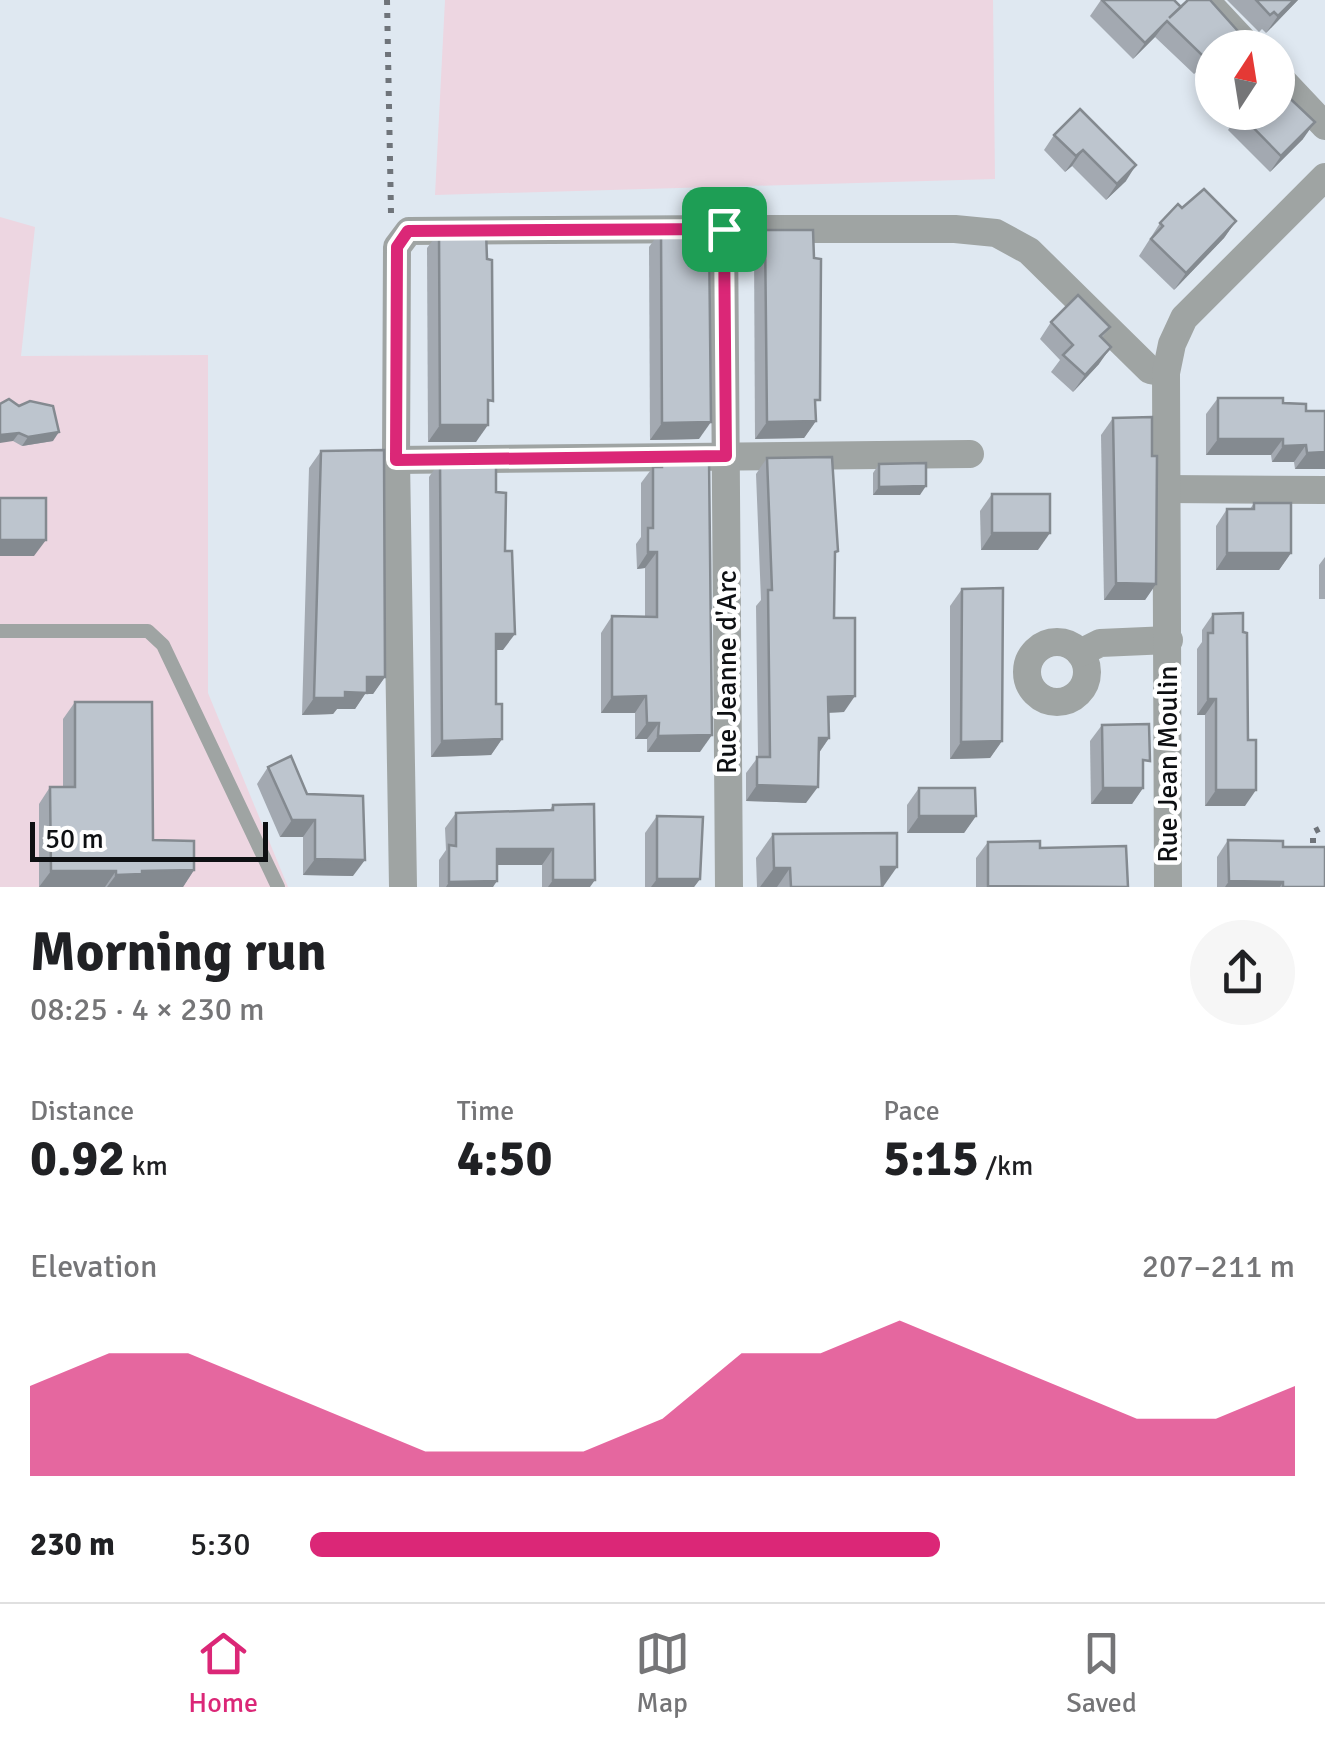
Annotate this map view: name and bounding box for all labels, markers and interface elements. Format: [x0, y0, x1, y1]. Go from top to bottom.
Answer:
north arrow [1195, 30, 1295, 130]
map controls [1195, 30, 1295, 130]
pin [682, 187, 767, 272]
icon: arrive [697, 202, 752, 257]
street label: Rue Jeanne d'Arc [710, 570, 744, 774]
street label: Rue Jean Moulin [1151, 665, 1185, 863]
scale bar [30, 817, 268, 861]
text: 50 m [45, 822, 104, 856]
text: Morning run [30, 918, 327, 986]
button: share [1190, 920, 1295, 1025]
text: 08:25 · 4 × 230 m [30, 990, 265, 1029]
text: Distance [30, 1094, 134, 1128]
text: Time [457, 1094, 514, 1128]
text: Pace [883, 1094, 940, 1128]
text: 0.92 [30, 1128, 125, 1190]
text: 4:50 [457, 1128, 552, 1190]
text: 5:15 [883, 1128, 979, 1190]
text: km [125, 1149, 168, 1183]
text: /km [979, 1149, 1033, 1183]
text: Elevation [30, 1247, 157, 1286]
text: 207–211 m [1142, 1247, 1295, 1286]
text: 230 m [30, 1525, 115, 1564]
text: 5:30 [190, 1525, 250, 1564]
tab: Home [188, 1626, 258, 1720]
tab: Map [635, 1626, 690, 1720]
tab: Saved [1066, 1626, 1137, 1720]

